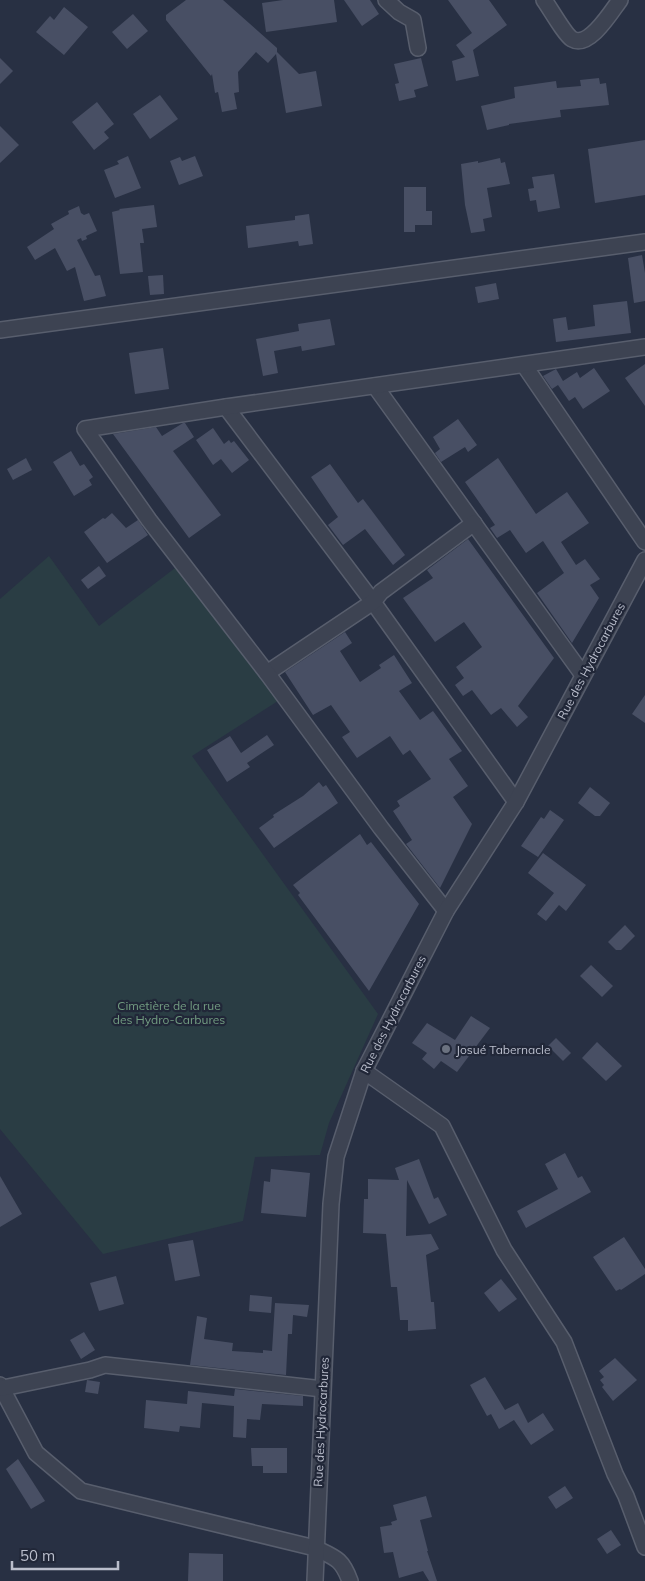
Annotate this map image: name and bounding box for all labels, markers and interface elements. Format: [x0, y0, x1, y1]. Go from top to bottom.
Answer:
street label: Rue des Hydrocarbures [554, 600, 628, 722]
street label: Rue des Hydrocarbures [357, 953, 429, 1075]
park label: Cimetière de la rue des Hydro-Carbures [113, 998, 225, 1027]
place label: Josué Tabernacle [456, 1042, 551, 1057]
marker: Josué Tabernacle [440, 1043, 452, 1055]
street label: Rue des Hydrocarbures [310, 1357, 332, 1487]
scale bar [12, 1538, 119, 1570]
text: 50 m [20, 1546, 55, 1565]

